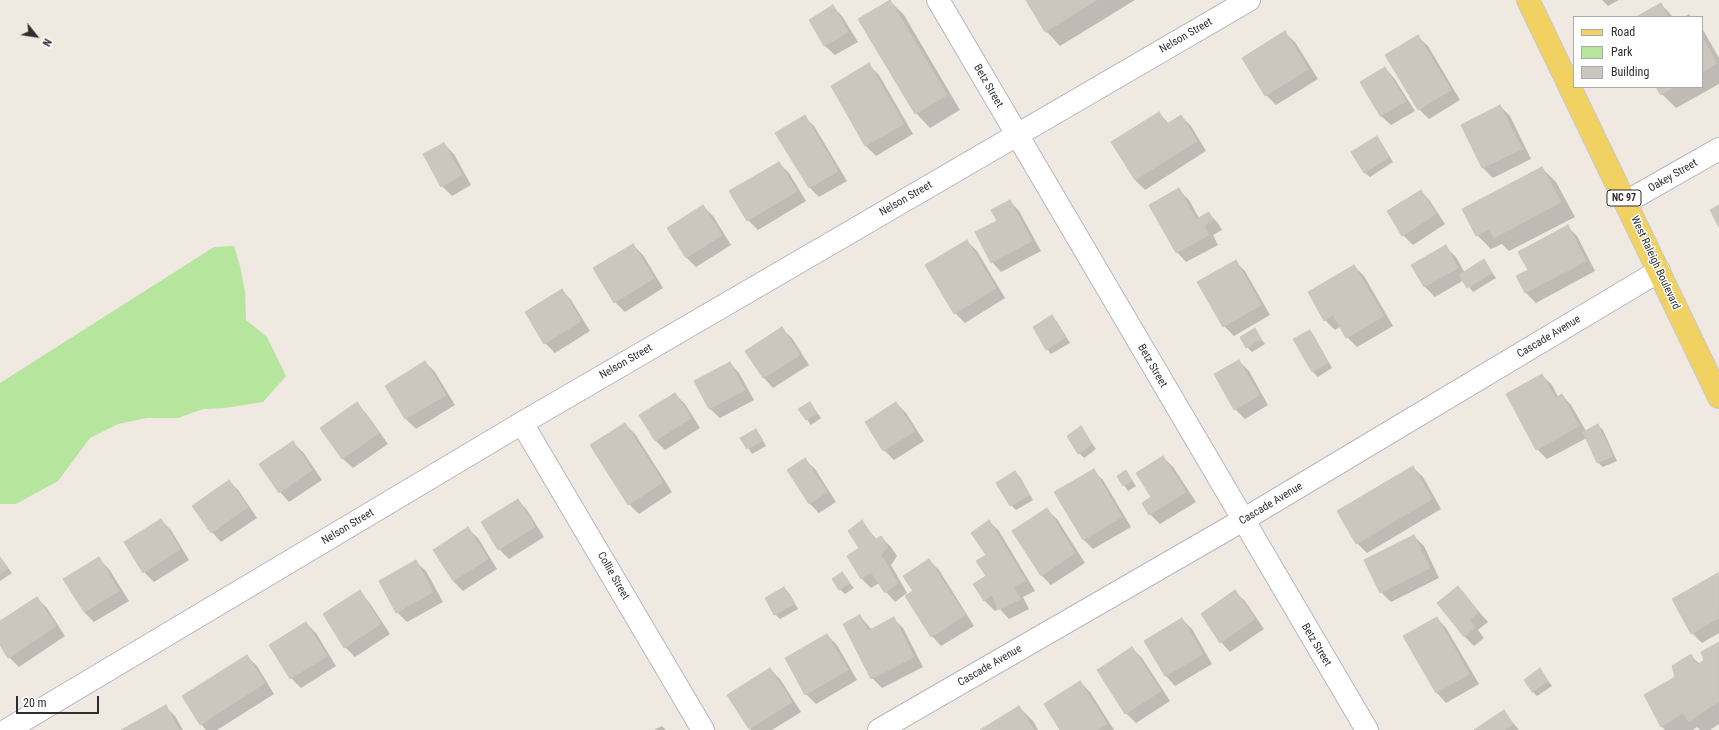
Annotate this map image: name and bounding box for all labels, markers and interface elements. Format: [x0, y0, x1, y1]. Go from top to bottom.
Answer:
north arrow [16, 16, 56, 56]
street label: Nelson Street [1157, 16, 1215, 56]
legend [1573, 16, 1703, 88]
text: Road [1611, 25, 1635, 39]
text: N [40, 36, 54, 48]
text: Park [1611, 45, 1632, 59]
street label: Betz Street [970, 62, 1006, 110]
text: Building [1611, 65, 1649, 79]
street label: Oakey Street [1646, 157, 1700, 195]
street label: Nelson Street [877, 179, 935, 219]
road number: NC 97 [1607, 190, 1641, 206]
street label: West Raleigh Boulevard [1628, 214, 1682, 312]
street label: Cascade Avenue [1515, 313, 1583, 361]
street label: Nelson Street [597, 342, 655, 382]
street label: Betz Street [1134, 342, 1170, 390]
street label: Cascade Avenue [1237, 480, 1305, 528]
street label: Nelson Street [319, 506, 377, 548]
street label: Collie Street [594, 550, 632, 602]
street label: Betz Street [1298, 621, 1334, 669]
street label: Cascade Avenue [956, 642, 1024, 690]
scale bar [18, 688, 101, 714]
text: 20 m [23, 696, 47, 710]

